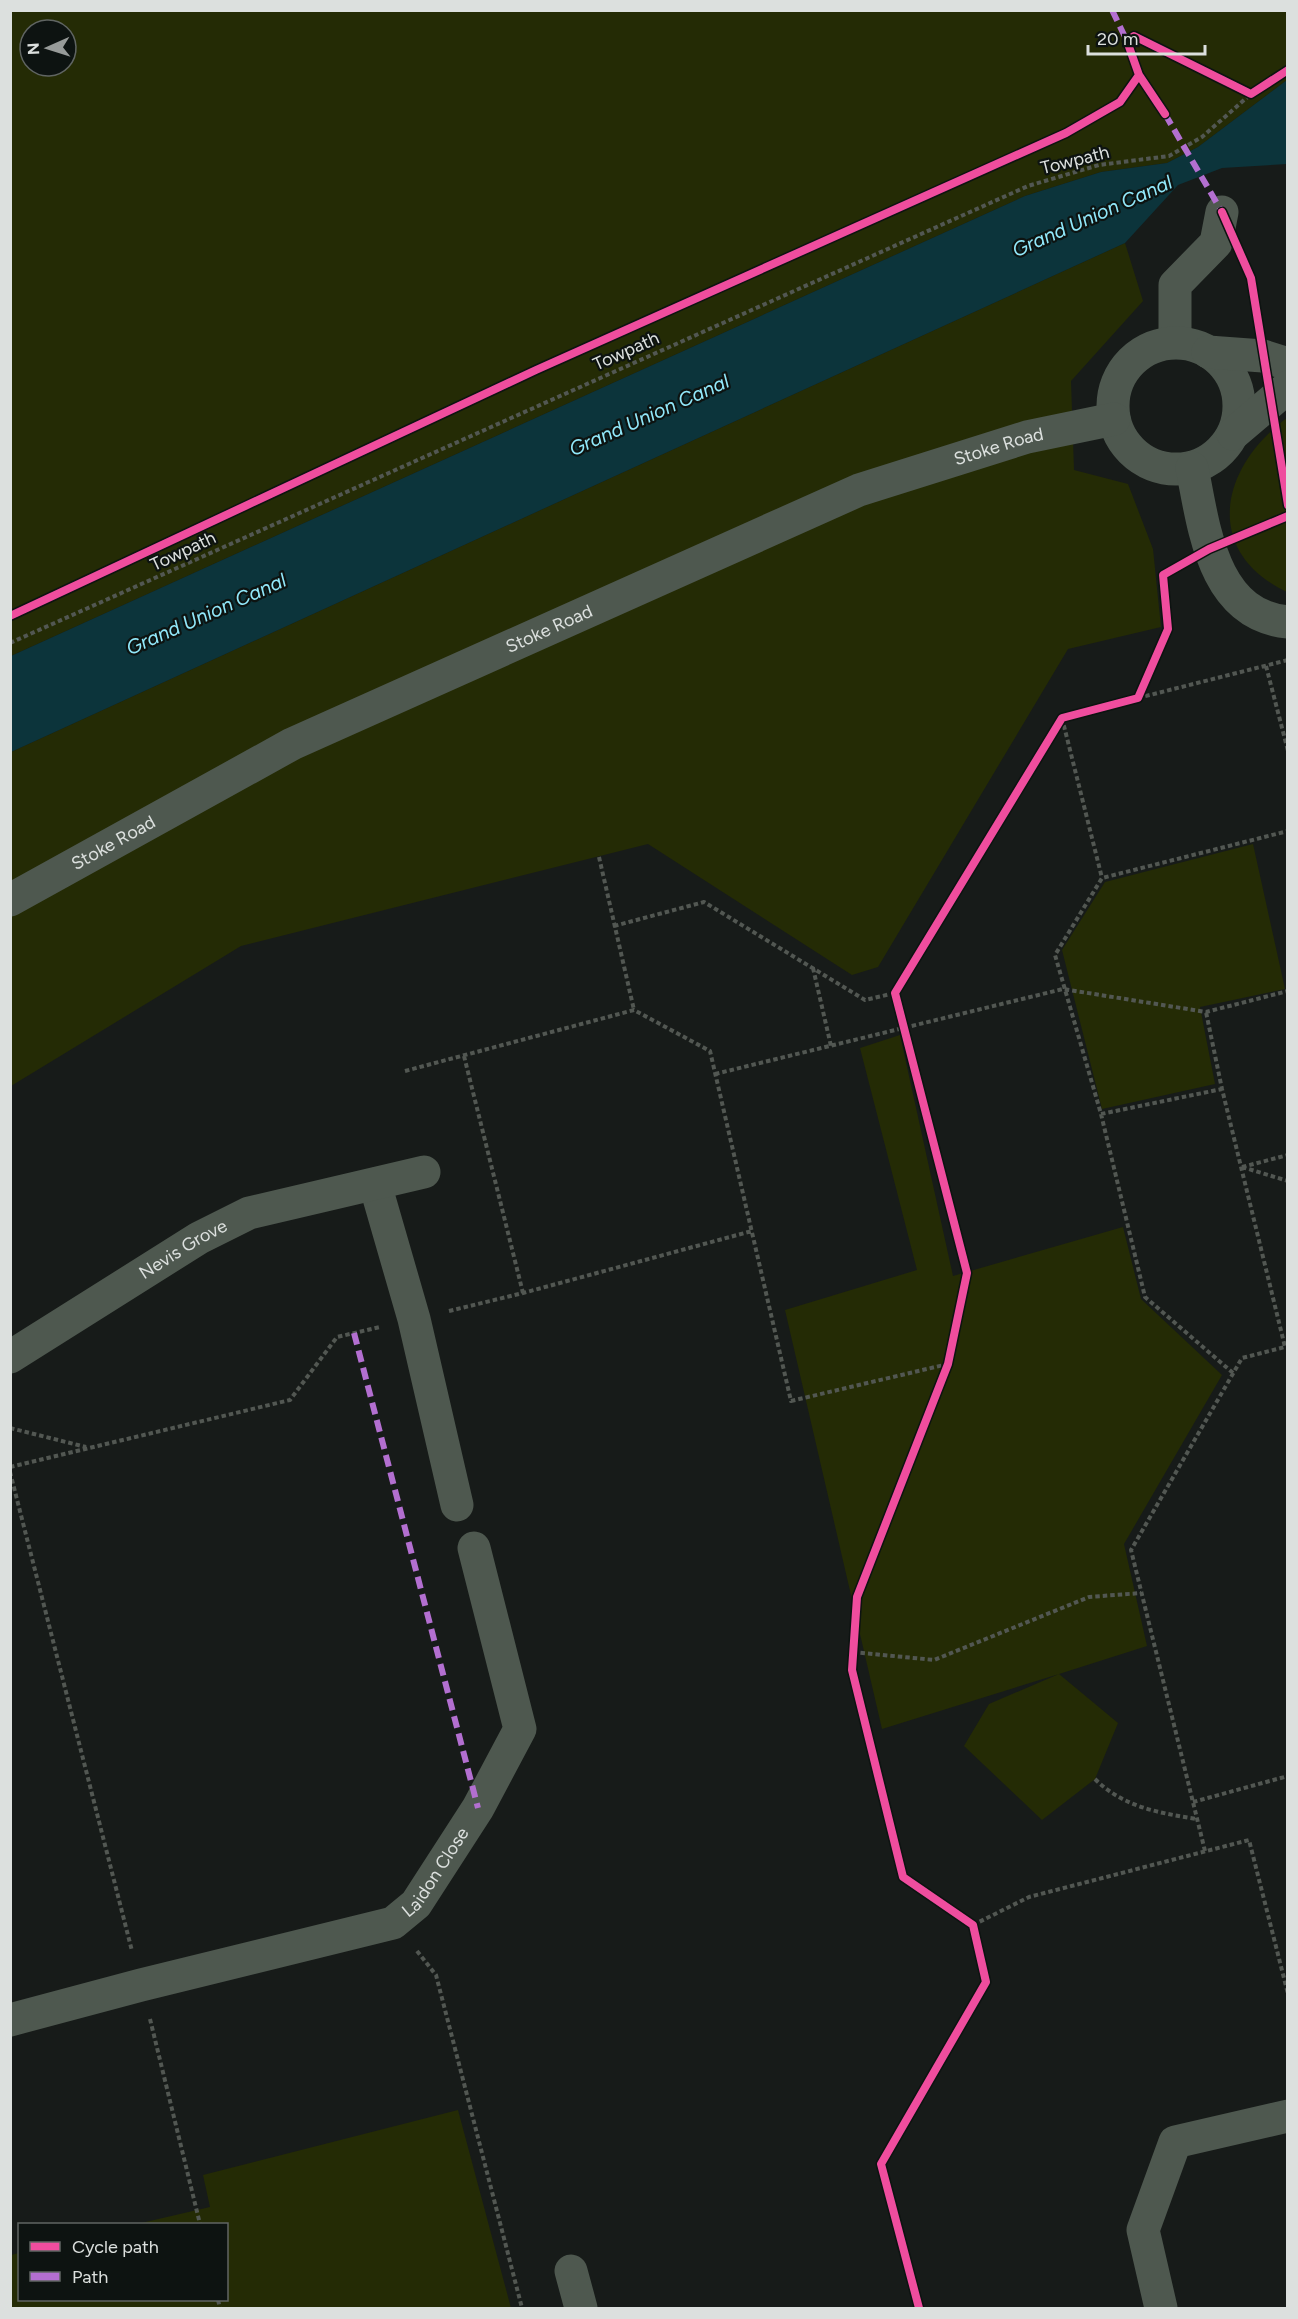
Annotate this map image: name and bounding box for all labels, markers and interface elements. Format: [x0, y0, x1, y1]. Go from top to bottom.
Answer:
north arrow [18, 18, 78, 78]
scale bar [1088, 18, 1205, 56]
text: 20 m [1097, 28, 1138, 50]
text: N [24, 42, 43, 55]
street label: Towpath [1038, 141, 1112, 179]
water label: Grand Union Canal [1008, 170, 1176, 262]
street label: Towpath [590, 327, 662, 375]
water label: Grand Union Canal [565, 369, 733, 461]
street label: Stoke Road [951, 423, 1045, 470]
street label: Towpath [147, 526, 219, 576]
water label: Grand Union Canal [122, 568, 290, 660]
street label: Stoke Road [502, 600, 596, 658]
street label: Stoke Road [67, 811, 159, 875]
street label: Nevis Grove [135, 1215, 231, 1284]
street label: Laidon Close [398, 1823, 474, 1922]
legend [18, 2223, 228, 2301]
text: Cycle path [72, 2236, 159, 2258]
text: Path [72, 2266, 108, 2288]

